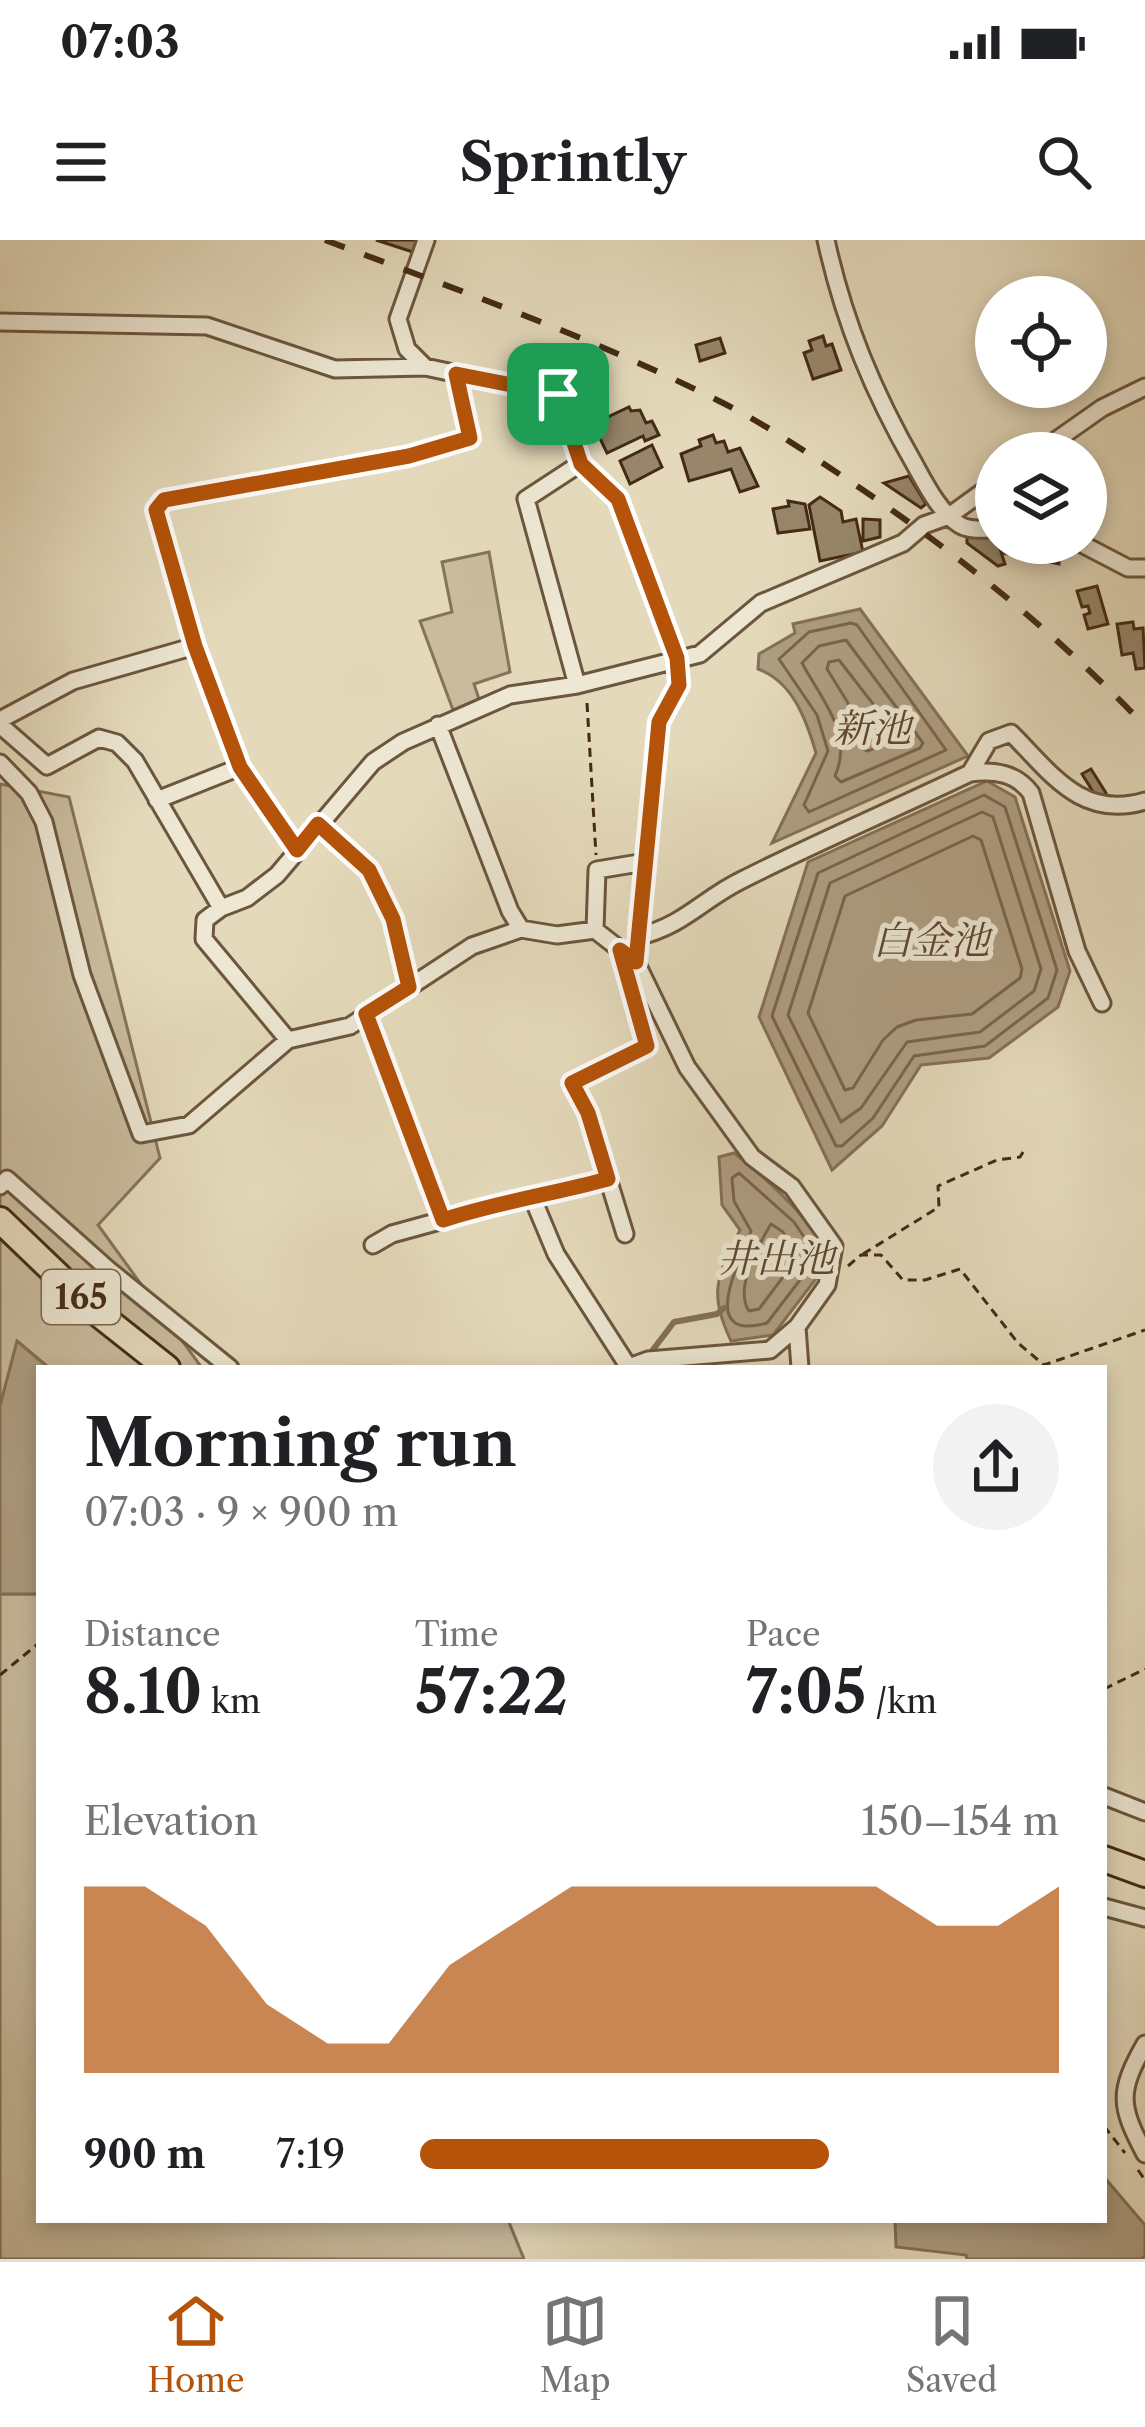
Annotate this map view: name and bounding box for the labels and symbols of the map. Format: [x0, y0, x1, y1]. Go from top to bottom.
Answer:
pin [507, 343, 609, 445]
water label: 新池 [833, 704, 915, 752]
water label: 白金池 [872, 916, 993, 964]
water label: 井出池 [717, 1234, 838, 1282]
road number: 165 [42, 1270, 120, 1324]

